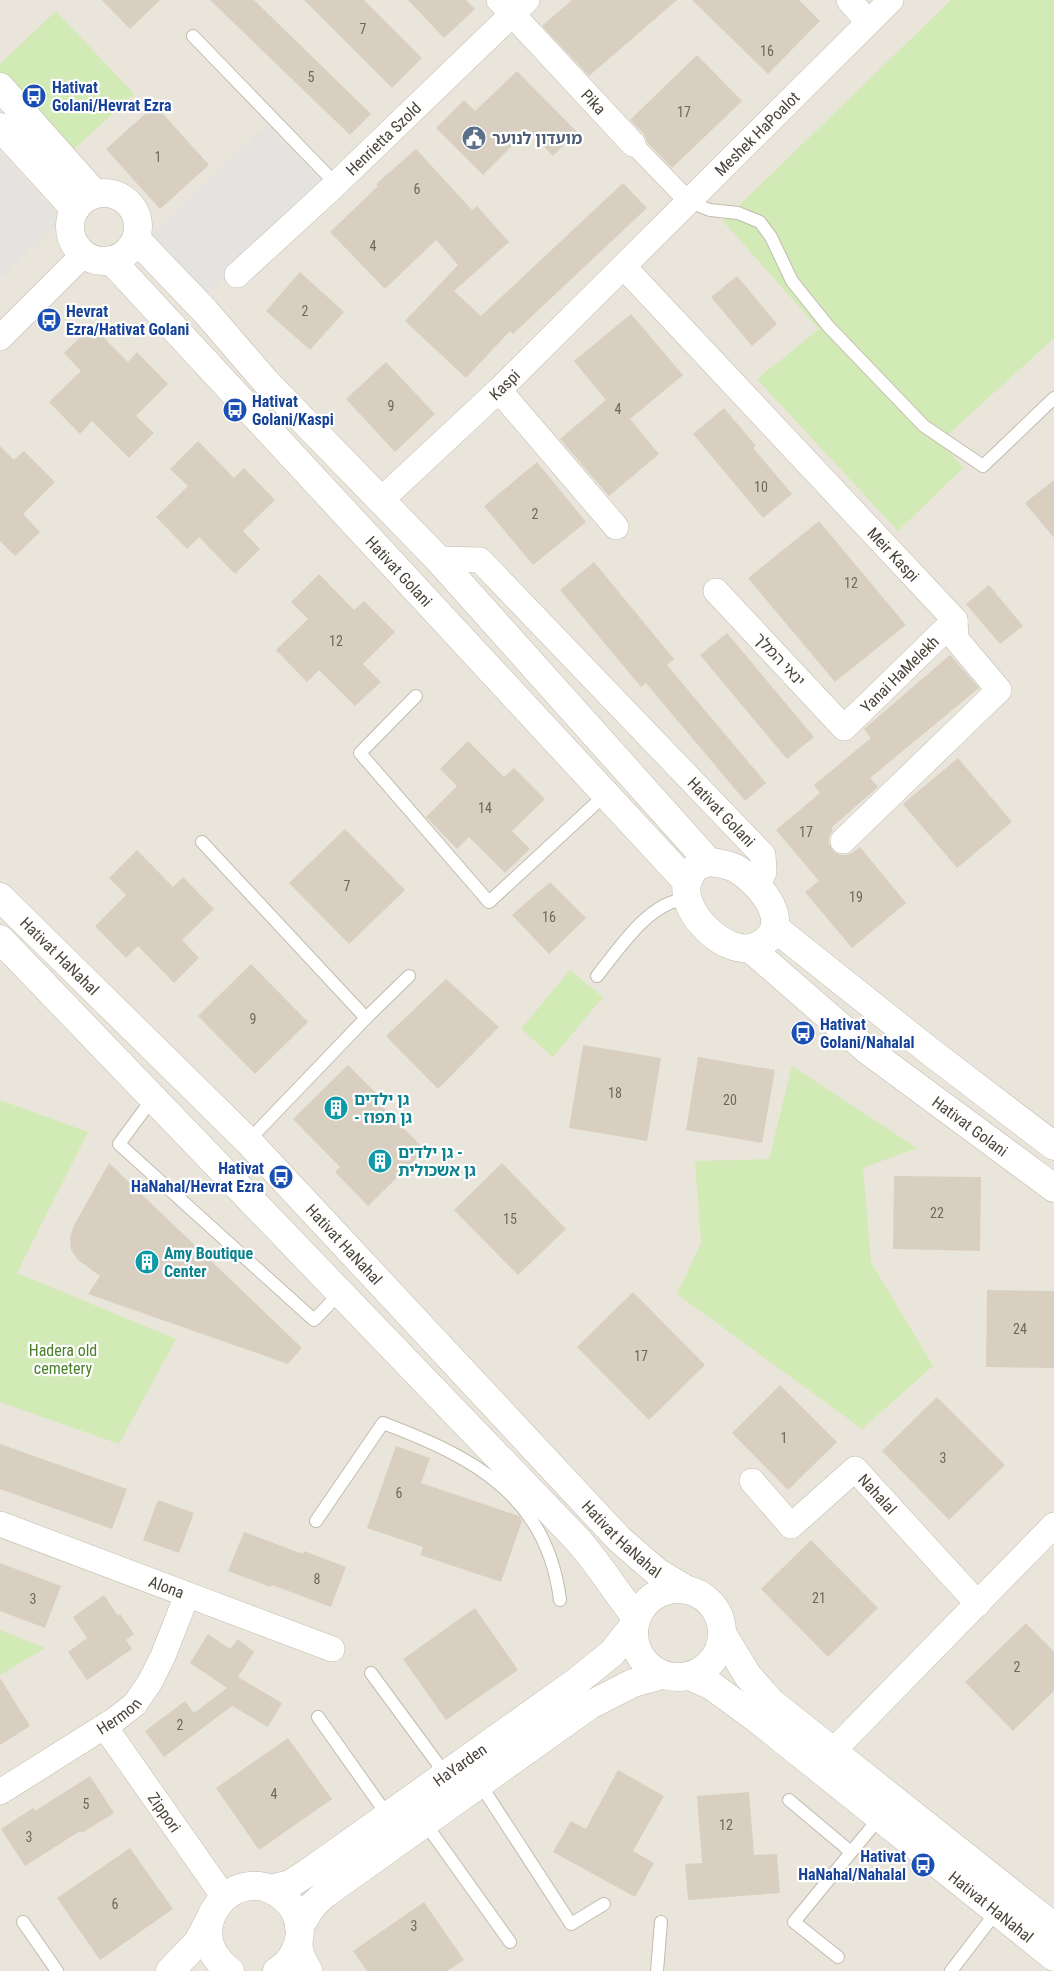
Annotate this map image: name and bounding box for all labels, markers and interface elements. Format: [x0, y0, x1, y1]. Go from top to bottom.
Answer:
house number: 7 [360, 21, 367, 37]
house number: 16 [760, 43, 774, 59]
house number: 5 [308, 69, 315, 85]
place label: Hativat Golani/Hevrat Ezra [52, 78, 172, 115]
bus stop icon: Hativat Golani/Hevrat Ezra [21, 83, 47, 109]
street label: Pika [577, 86, 610, 119]
street label: Meshek HaPoalot [711, 88, 804, 180]
street label: Henrietta Szold [342, 98, 425, 179]
house number: 17 [677, 104, 691, 120]
public building icon: מועדון לנוער [461, 125, 487, 151]
place label: מועדון לנוער [492, 129, 582, 148]
house number: 1 [155, 149, 161, 165]
house number: 6 [414, 181, 421, 197]
house number: 4 [370, 238, 377, 254]
place label: Hevrat Ezra/Hativat Golani [66, 302, 189, 339]
house number: 2 [302, 303, 309, 319]
bus stop icon: Hevrat Ezra/Hativat Golani [36, 307, 62, 333]
street label: Kaspi [486, 366, 524, 404]
place label: Hativat Golani/Kaspi [252, 392, 334, 429]
bus stop icon: Hativat Golani/Kaspi [222, 397, 248, 423]
house number: 9 [388, 398, 394, 414]
house number: 4 [615, 401, 622, 417]
house number: 10 [754, 479, 768, 495]
house number: 2 [532, 506, 539, 522]
street label: Meir Kaspi [863, 524, 923, 586]
street label: Hativat Golani [361, 532, 436, 611]
house number: 12 [844, 575, 858, 591]
street label: ינאי המלך [750, 629, 809, 690]
street label: Yanai HaMelekh [857, 632, 943, 717]
house number: 12 [329, 633, 343, 649]
street label: Hativat Golani [684, 773, 759, 851]
house number: 14 [478, 800, 492, 816]
house number: 17 [799, 824, 813, 840]
house number: 7 [344, 878, 351, 894]
house number: 19 [849, 889, 863, 905]
house number: 16 [542, 909, 556, 925]
street label: Hativat HaNahal [16, 913, 103, 999]
house number: 9 [250, 1011, 256, 1027]
place label: Hativat Golani/Nahalal [820, 1015, 914, 1052]
bus stop icon: Hativat Golani/Nahalal [790, 1020, 816, 1046]
house number: 18 [608, 1085, 622, 1101]
place label: גן ילדים - גן תפוז [354, 1090, 413, 1127]
house number: 20 [723, 1092, 737, 1108]
street label: Hativat Golani [928, 1092, 1011, 1161]
building icon: גן ילדים - גן תפוז [323, 1095, 349, 1121]
place label: גן ילדים - גן אשכולית [398, 1143, 476, 1180]
building icon: גן ילדים - גן אשכולית [367, 1148, 393, 1174]
place label: Hativat HaNahal/Hevrat Ezra [131, 1159, 264, 1196]
bus stop icon: Hativat HaNahal/Hevrat Ezra [268, 1164, 294, 1190]
street label: Hativat HaNahal [302, 1200, 386, 1289]
house number: 22 [930, 1205, 944, 1221]
house number: 15 [503, 1211, 517, 1227]
place label: Amy Boutique Center [164, 1244, 253, 1281]
building icon: Amy Boutique Center [134, 1249, 160, 1275]
house number: 24 [1013, 1321, 1027, 1337]
park label: Hadera old cemetery [29, 1341, 97, 1378]
house number: 17 [634, 1348, 648, 1364]
house number: 1 [781, 1430, 787, 1446]
house number: 3 [940, 1450, 946, 1466]
street label: Nahalal [854, 1470, 901, 1518]
house number: 6 [396, 1485, 403, 1501]
street label: Hativat HaNahal [578, 1497, 664, 1582]
house number: 8 [314, 1571, 321, 1587]
street label: Alona [146, 1572, 187, 1602]
house number: 21 [812, 1590, 826, 1606]
house number: 3 [30, 1591, 36, 1607]
house number: 2 [1014, 1659, 1021, 1675]
street label: Hermon [93, 1695, 146, 1739]
house number: 2 [177, 1717, 184, 1733]
street label: HaYarden [430, 1740, 490, 1791]
house number: 4 [271, 1786, 278, 1802]
street label: Zippori [144, 1789, 185, 1836]
house number: 5 [83, 1796, 90, 1812]
house number: 12 [719, 1817, 733, 1833]
house number: 3 [26, 1829, 32, 1845]
place label: Hativat HaNahal/Nahalal [798, 1847, 906, 1884]
bus stop icon: Hativat HaNahal/Nahalal [910, 1852, 936, 1878]
street label: Hativat HaNahal [945, 1867, 1037, 1947]
house number: 6 [112, 1896, 119, 1912]
house number: 3 [411, 1918, 417, 1934]

